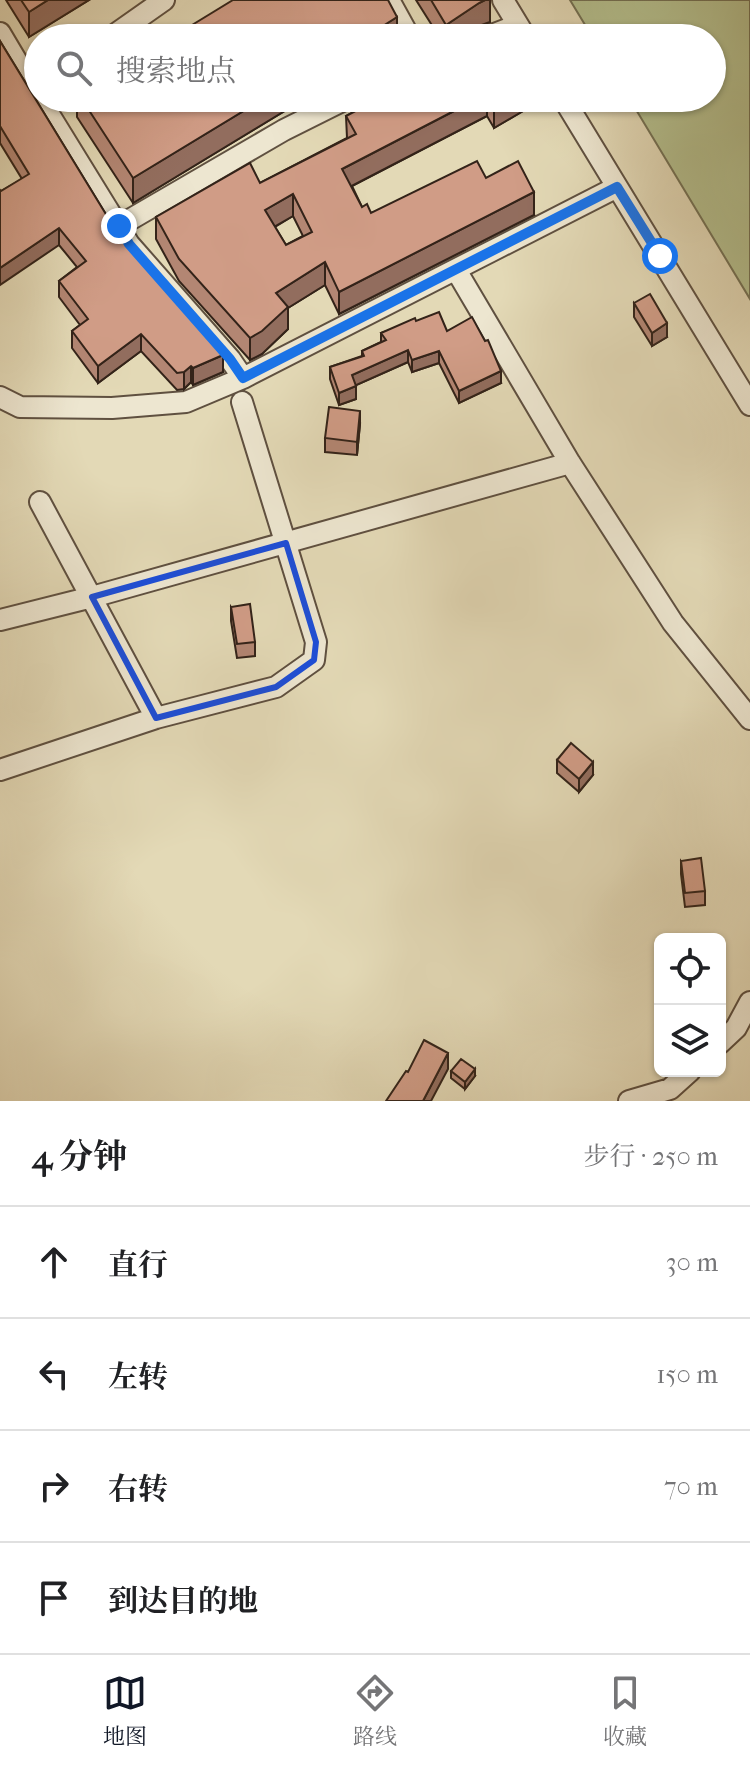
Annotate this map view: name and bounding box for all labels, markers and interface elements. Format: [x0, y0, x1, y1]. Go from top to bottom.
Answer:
search box [24, 24, 726, 112]
icon: search [52, 46, 96, 90]
text: 搜索地点 [116, 54, 236, 89]
route end [101, 208, 137, 244]
route start [642, 238, 678, 274]
map controls [654, 933, 726, 1077]
button: locate [654, 933, 726, 1005]
button: layers [654, 1005, 726, 1077]
text: 4 分钟 [32, 1137, 127, 1177]
text: 步行 · 250 m [584, 1141, 718, 1172]
icon: ahead [32, 1240, 76, 1284]
text: 30 m [666, 1247, 718, 1278]
text: 直行 [108, 1248, 168, 1283]
icon: left [32, 1352, 76, 1396]
text: 150 m [656, 1359, 718, 1390]
text: 左转 [108, 1360, 168, 1395]
icon: right [32, 1464, 76, 1508]
text: 70 m [664, 1471, 718, 1502]
text: 右转 [108, 1472, 168, 1507]
icon: arrive [32, 1576, 76, 1620]
text: 到达目的地 [108, 1584, 258, 1619]
tab: 地图 [103, 1671, 147, 1750]
tab: 路线 [353, 1671, 397, 1750]
tab: 收藏 [603, 1671, 647, 1750]

